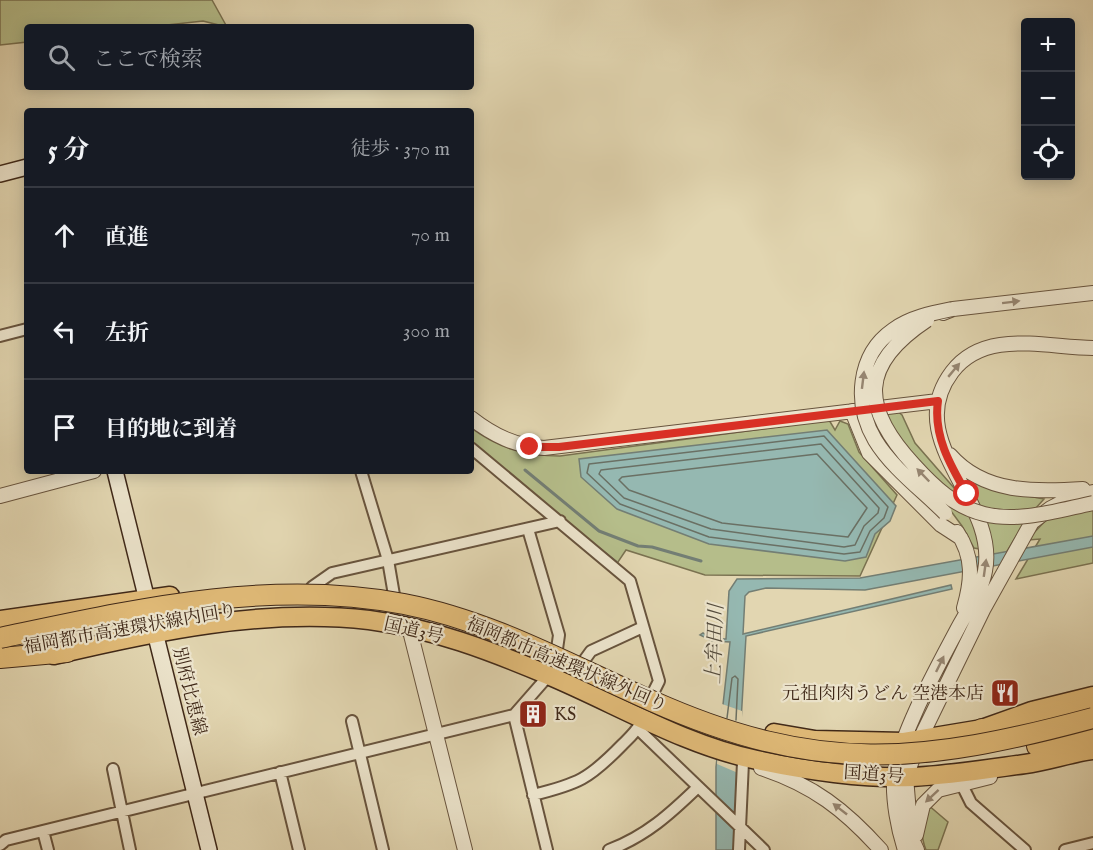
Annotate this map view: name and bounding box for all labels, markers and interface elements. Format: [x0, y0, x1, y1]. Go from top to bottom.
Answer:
map controls [1021, 18, 1075, 180]
button: + [1021, 18, 1075, 72]
search box [24, 24, 474, 90]
icon: search [45, 41, 78, 74]
text: ここで検索 [93, 46, 203, 74]
button: − [1021, 72, 1075, 126]
button: locate [1021, 126, 1075, 180]
text: 5 分 [48, 134, 89, 167]
text: 徒歩 · 370 m [350, 137, 450, 162]
icon: ahead [48, 219, 81, 252]
text: 70 m [411, 223, 450, 248]
text: 直進 [105, 224, 149, 252]
one-way arrow [1002, 297, 1021, 307]
icon: left [48, 315, 81, 348]
text: 300 m [403, 319, 450, 344]
text: 左折 [105, 320, 149, 348]
one-way arrow [948, 362, 961, 378]
one-way arrow [858, 371, 868, 390]
icon: arrive [48, 411, 81, 444]
text: 目的地に到着 [105, 416, 237, 444]
route end [516, 433, 542, 459]
one-way arrow [916, 468, 930, 482]
route start [953, 480, 979, 506]
one-way arrow [980, 559, 989, 578]
street label: 福岡都市高速環状線内回り [22, 599, 239, 660]
water label: 上牟田川 [702, 602, 729, 684]
street label: 国道3号 [381, 613, 446, 649]
street label: 福岡都市高速環状線外回り [463, 613, 670, 718]
street label: 別府比恵線 [166, 645, 211, 738]
one-way arrow [936, 656, 945, 673]
restaurant icon: 元祖肉肉うどん 空港本店 [989, 677, 1021, 709]
place label: 元祖肉肉うどん 空港本店 [782, 683, 984, 706]
building icon: KS [517, 698, 549, 730]
place label: KS [554, 704, 576, 727]
street label: 国道3号 [843, 762, 905, 789]
one-way arrow [924, 789, 939, 803]
one-way arrow [832, 802, 848, 815]

